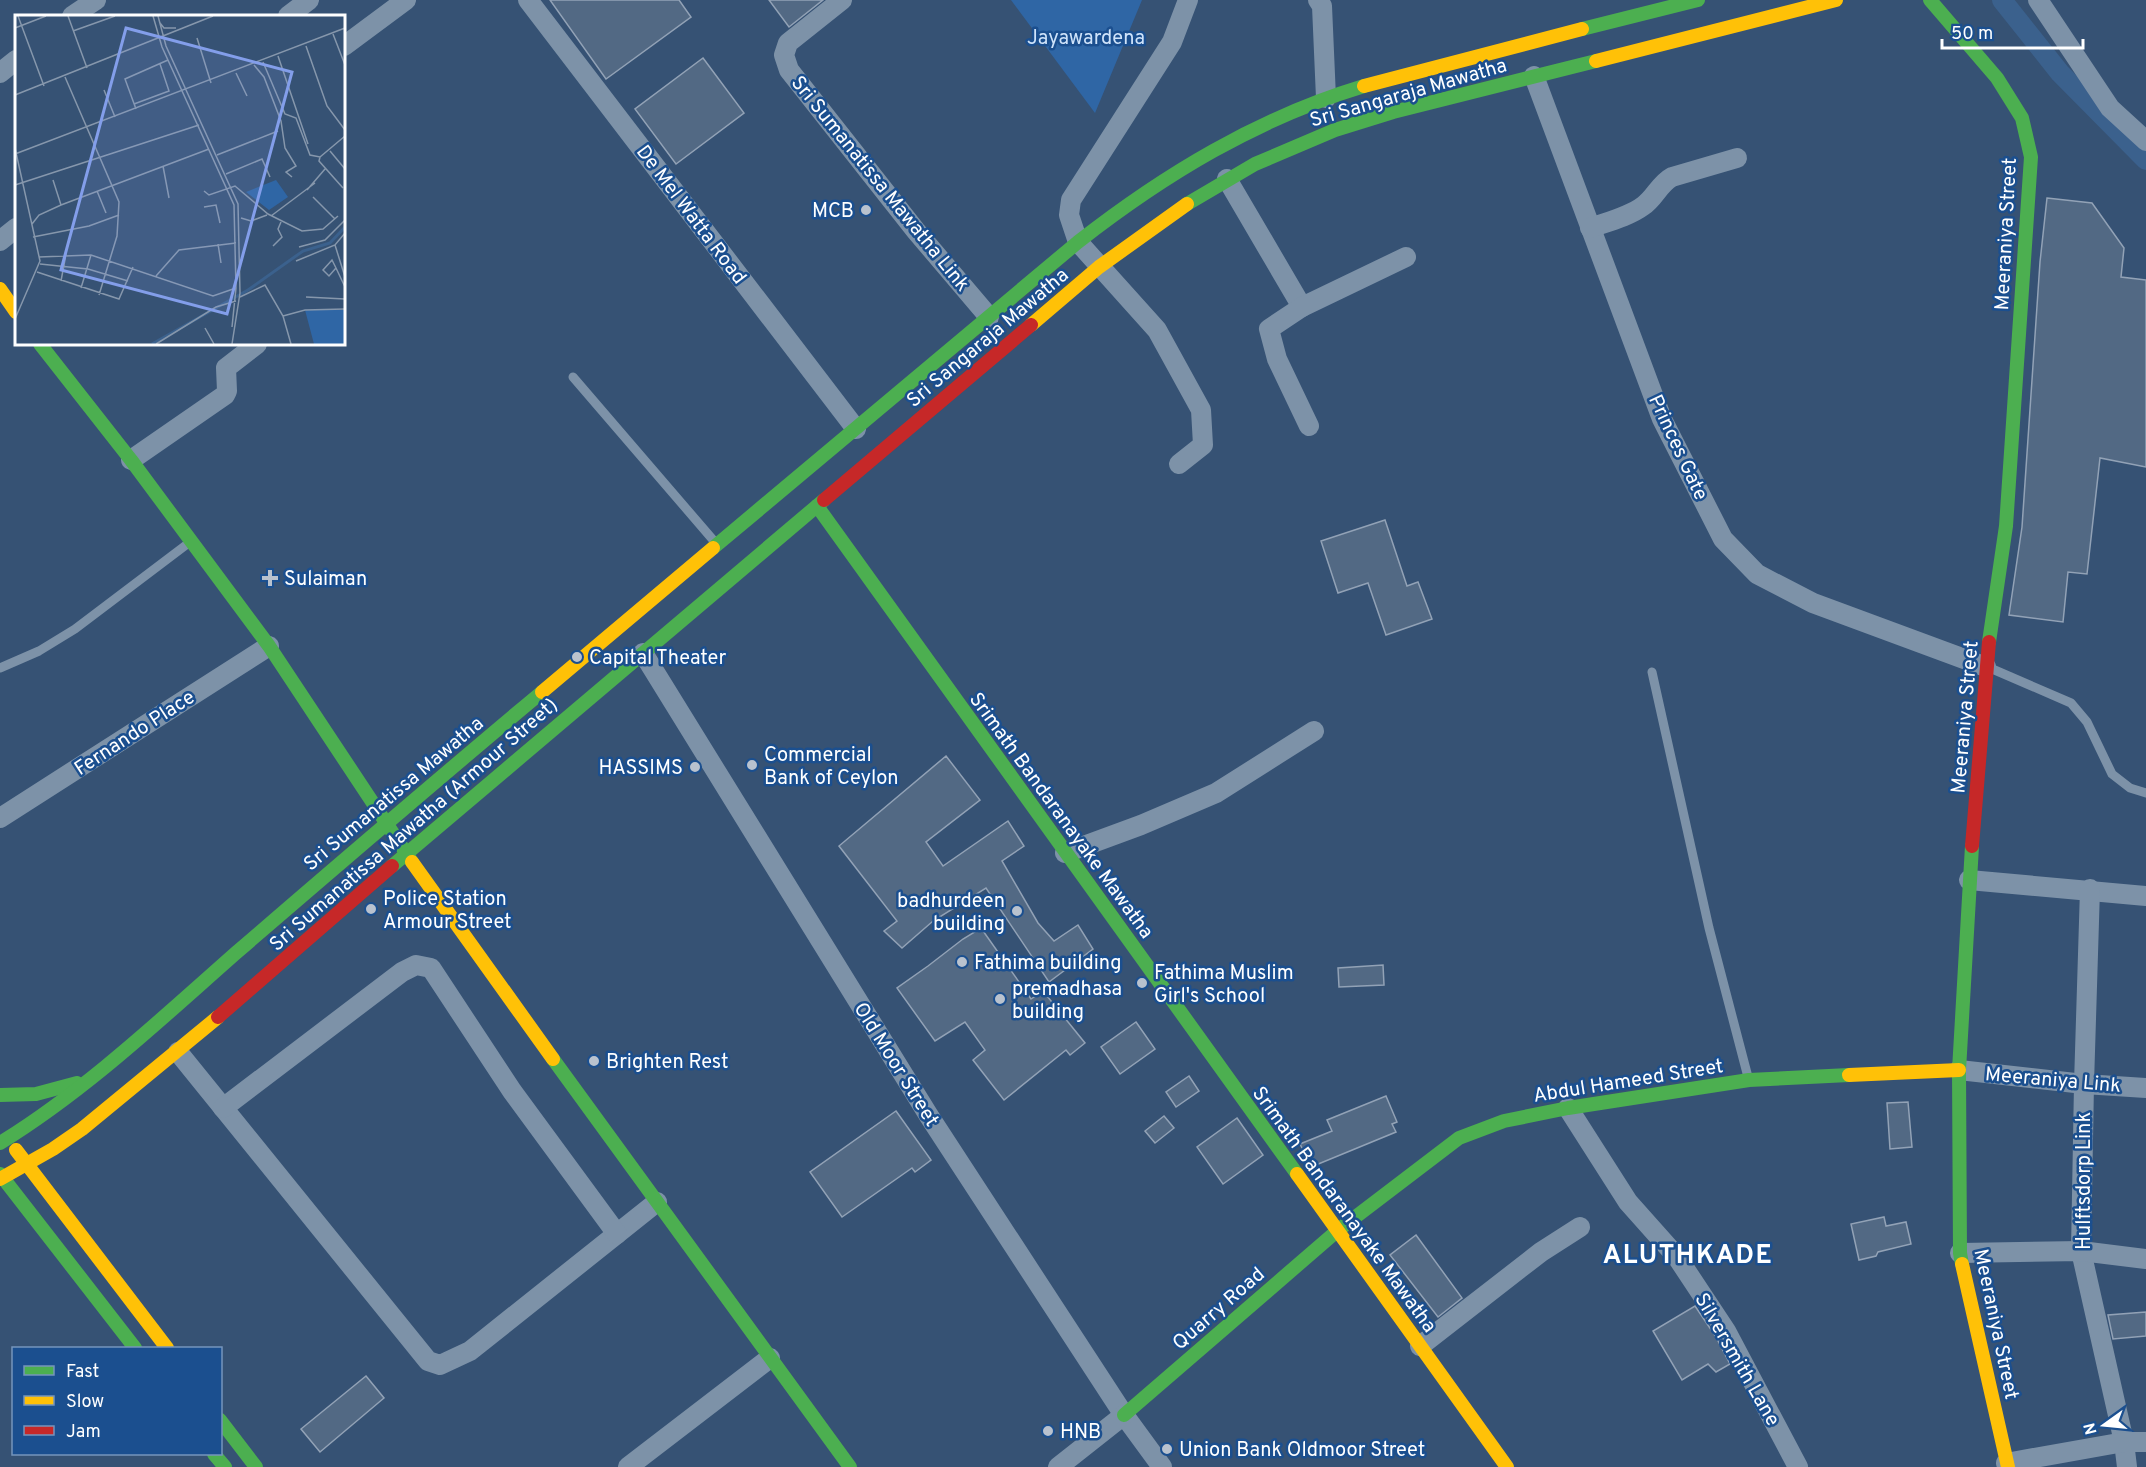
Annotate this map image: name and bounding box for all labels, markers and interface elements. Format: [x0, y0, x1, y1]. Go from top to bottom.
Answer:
scale bar [1942, 12, 2083, 50]
inset map [15, 15, 345, 345]
text: 50 m [1951, 23, 1993, 46]
park label: Jayawardena [1027, 26, 1145, 52]
street label: Sri Sangaraja Mawatha [1307, 53, 1510, 135]
street label: Sri Sumanatissa Mawatha Link [784, 71, 975, 297]
street label: De Mel Watta Road [629, 140, 751, 290]
street label: Meeraniya Street [1990, 157, 2024, 311]
place label: MCB [812, 199, 854, 225]
marker: MCB [859, 203, 873, 217]
street label: Sri Sangaraja Mawatha [902, 263, 1075, 414]
street label: Princes Gate [1641, 391, 1713, 505]
place label: Sulaiman [284, 567, 367, 593]
marker: Sulaiman [261, 569, 279, 587]
street label: Meeraniya Street [1946, 640, 1986, 795]
place label: Capital Theater [589, 646, 727, 672]
marker: Capital Theater [570, 650, 584, 664]
street label: Fernando Place [70, 685, 200, 782]
street label: Srimath Bandaranayake Mawatha [962, 688, 1159, 944]
street label: Sri Sumanatissa Mawatha (Armour Street) [265, 693, 564, 958]
street label: Sri Sumanatissa Mawatha [299, 711, 490, 878]
place label: Commercial Bank of Ceylon [764, 743, 899, 792]
place label: HASSIMS [599, 756, 683, 782]
marker: Commercial Bank of Ceylon [745, 758, 759, 772]
marker: HASSIMS [688, 760, 702, 774]
place label: Police Station Armour Street [383, 887, 512, 936]
place label: badhurdeen building [897, 889, 1005, 938]
marker: Police Station Armour Street [364, 902, 378, 916]
marker: badhurdeen building [1010, 904, 1024, 918]
place label: Fathima building [974, 951, 1122, 977]
marker: Fathima building [955, 955, 969, 969]
place label: Fathima Muslim Girl's School [1154, 961, 1294, 1010]
marker: Fathima Muslim Girl's School [1135, 976, 1149, 990]
place label: premadhasa building [1012, 977, 1122, 1026]
marker: premadhasa building [993, 992, 1007, 1006]
street label: Old Moor Street [847, 998, 944, 1132]
place label: Brighten Rest [606, 1050, 729, 1076]
marker: Brighten Rest [587, 1054, 601, 1068]
street label: Abdul Hameed Street [1531, 1054, 1725, 1110]
street label: Meeraniya Link [1984, 1062, 2122, 1100]
street label: Srimath Bandaranayake Mawatha [1245, 1082, 1442, 1338]
street label: Hulftsdorp Link [2072, 1112, 2098, 1250]
district label: ALUTHKADE [1603, 1240, 1773, 1273]
street label: Meeraniya Street [1966, 1247, 2024, 1402]
street label: Quarry Road [1168, 1262, 1271, 1357]
street label: Silversmith Lane [1688, 1289, 1785, 1431]
legend [12, 1347, 222, 1455]
text: Fast [66, 1361, 99, 1384]
text: Slow [66, 1391, 104, 1414]
north arrow [2074, 1395, 2134, 1455]
place label: HNB [1060, 1420, 1101, 1446]
text: N [2080, 1420, 2103, 1437]
text: Jam [66, 1421, 101, 1444]
marker: HNB [1041, 1424, 1055, 1438]
place label: Union Bank Oldmoor Street [1179, 1438, 1425, 1464]
marker: Union Bank Oldmoor Street [1160, 1442, 1174, 1456]

